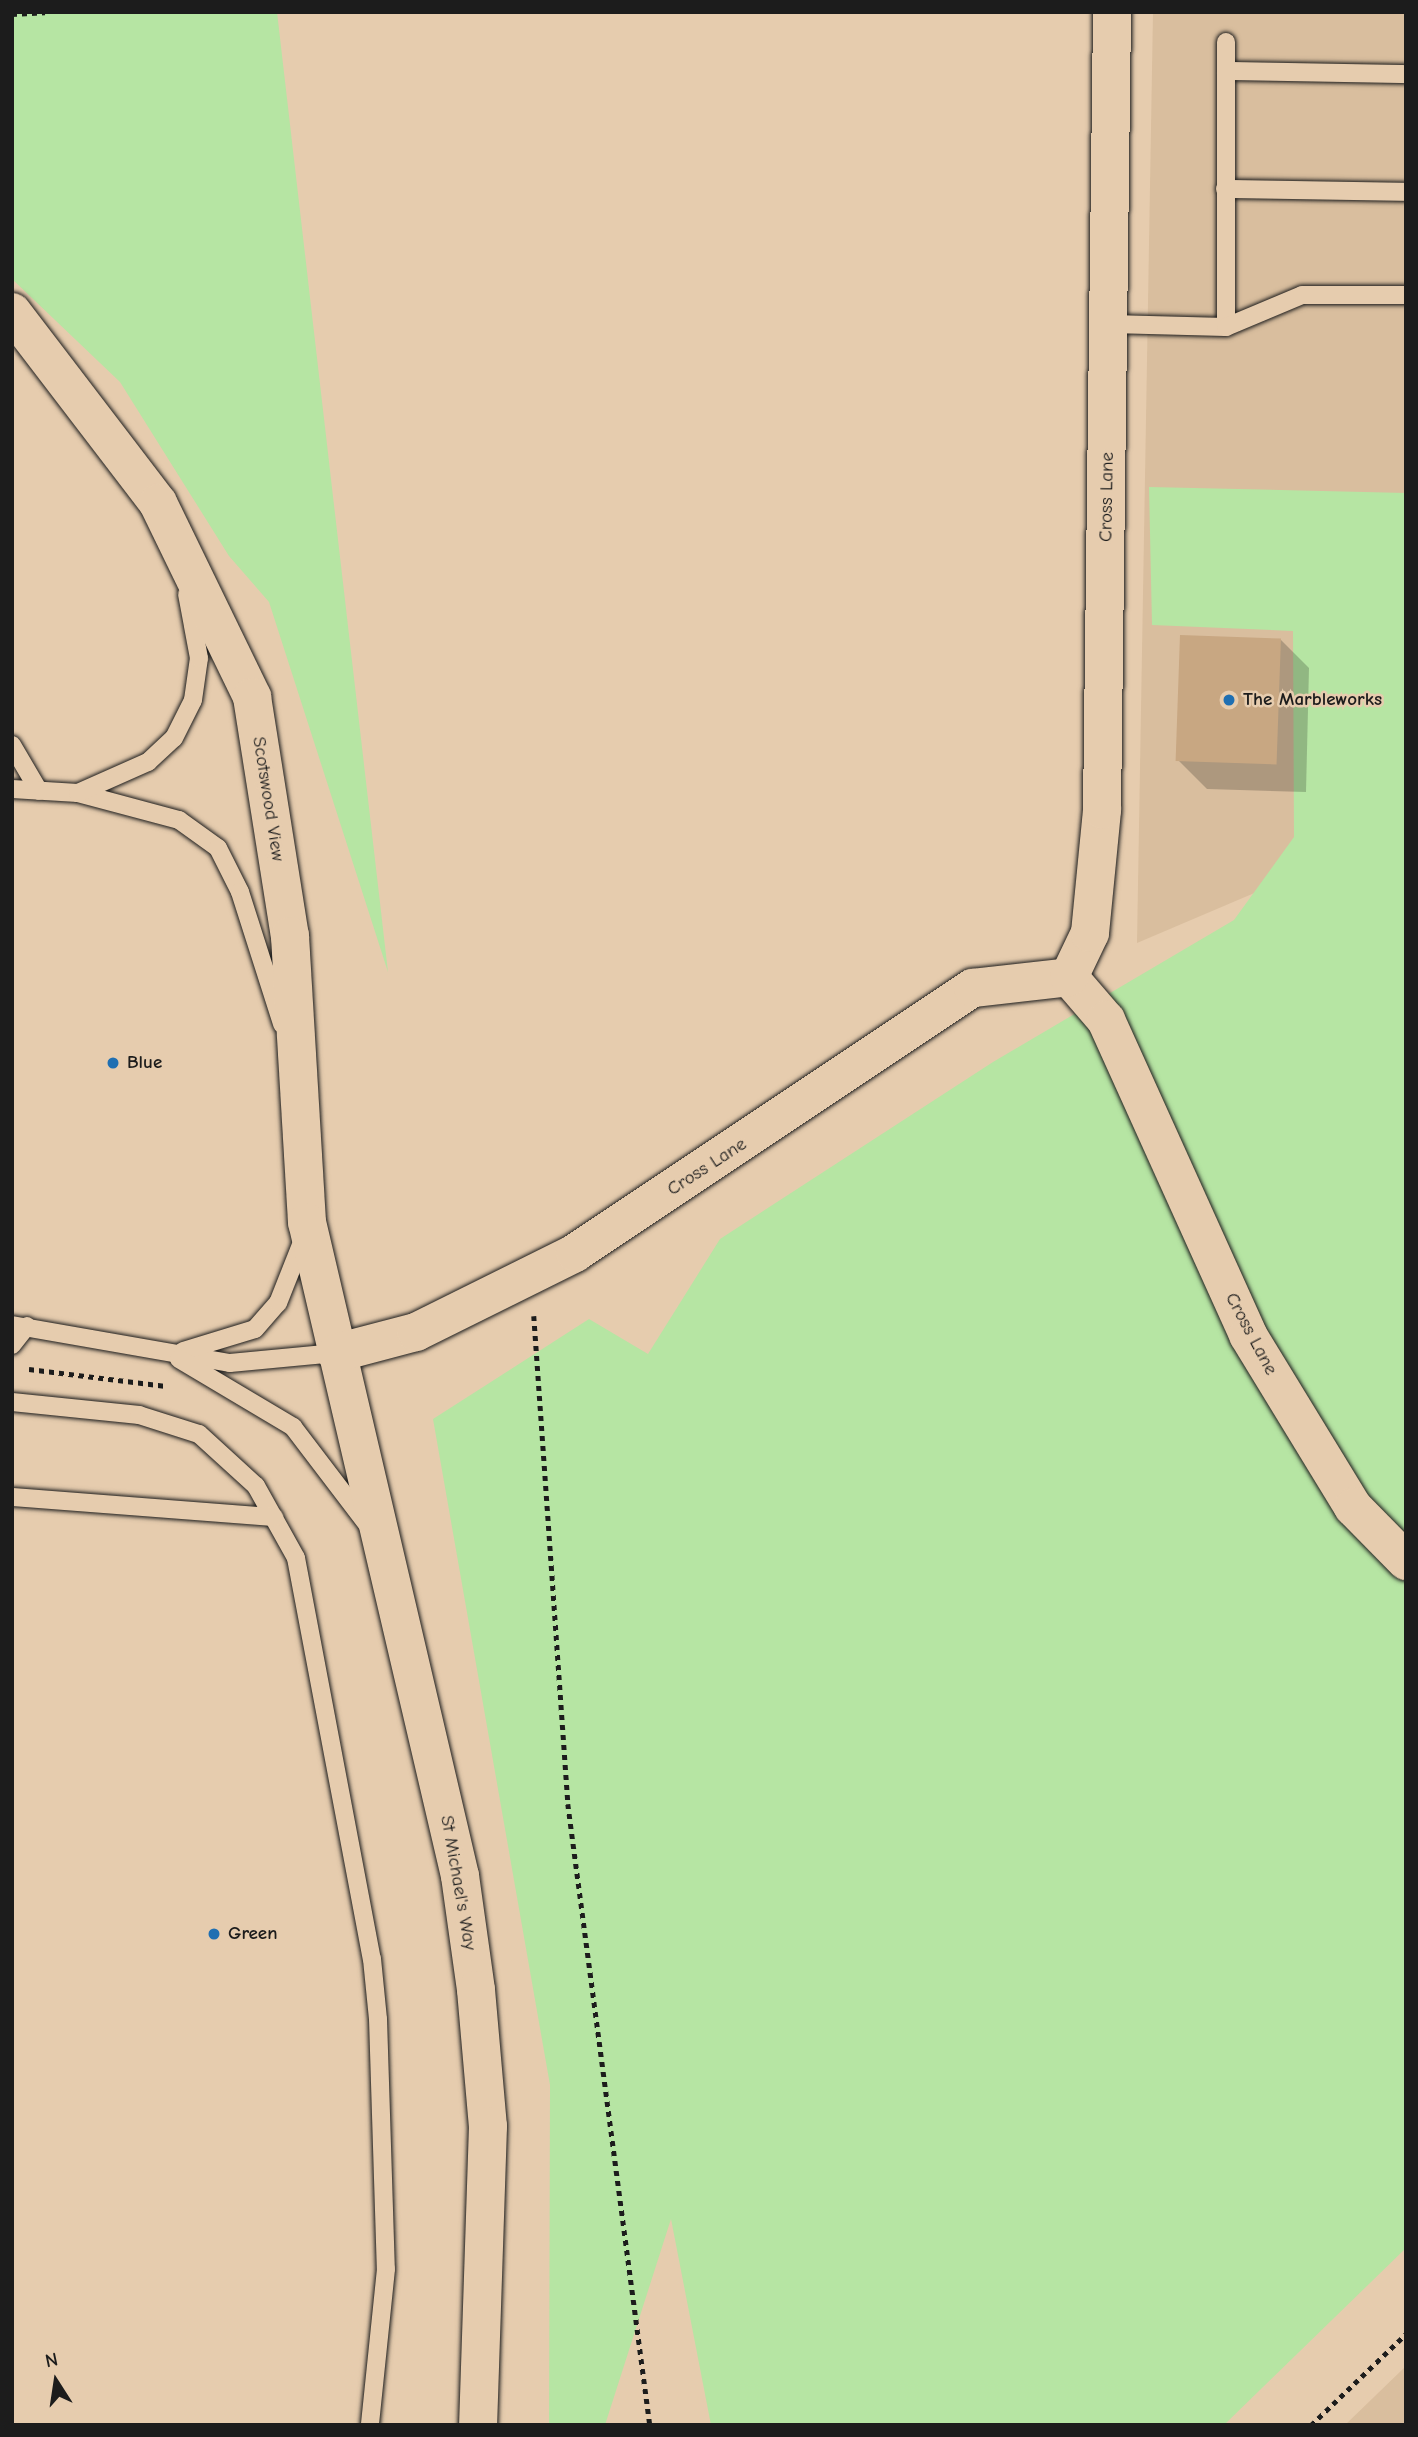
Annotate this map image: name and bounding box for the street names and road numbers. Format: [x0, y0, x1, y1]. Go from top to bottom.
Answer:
street label: Cross Lane [1095, 452, 1119, 542]
street label: Scotswood View [247, 735, 289, 863]
street label: Cross Lane [663, 1133, 751, 1201]
street label: Cross Lane [1220, 1289, 1282, 1379]
street label: St Michael's Way [435, 1814, 481, 1952]

